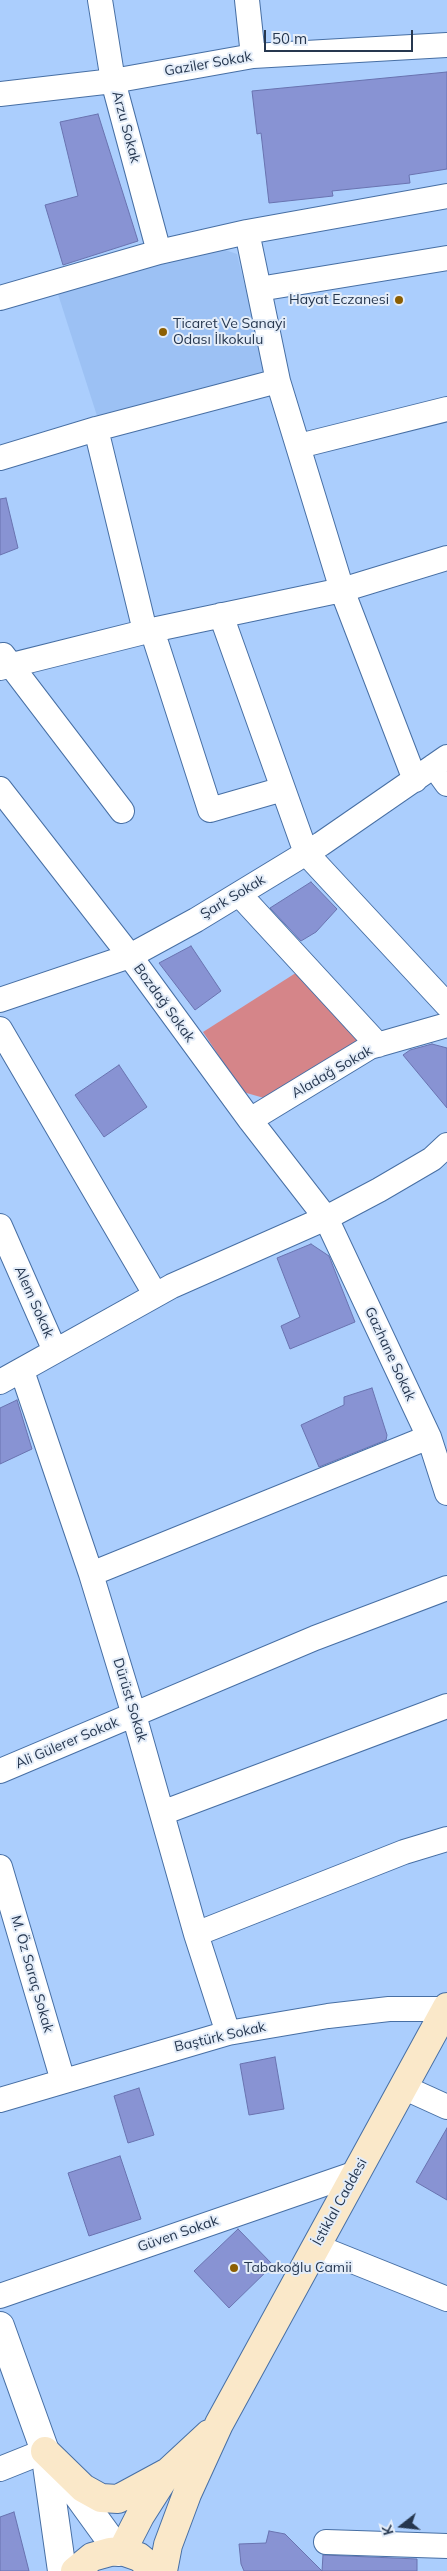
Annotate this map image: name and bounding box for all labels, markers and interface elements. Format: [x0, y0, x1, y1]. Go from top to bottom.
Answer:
scale bar [267, 20, 416, 52]
text: 50 m [272, 29, 307, 48]
street label: Gaziler Sokak [163, 48, 253, 80]
street label: Arzu Sokak [108, 89, 144, 165]
place label: Hayat Eczanesi [289, 292, 389, 308]
marker: Hayat Eczanesi [393, 294, 405, 306]
place label: Ticaret Ve Sanayi Odası İlkokulu [173, 316, 286, 348]
marker: Ticaret Ve Sanayi Odası İlkokulu [157, 326, 169, 338]
street label: Şark Sokak [198, 871, 268, 923]
street label: Bozdağ Sokak [130, 960, 198, 1046]
street label: Aladağ Sokak [289, 1042, 375, 1102]
street label: Alem Sokak [11, 1264, 57, 1340]
street label: Gazhane Sokak [361, 1304, 419, 1404]
street label: Dürüst Sokak [109, 1656, 151, 1744]
street label: Ali Gülerer Sokak [13, 1714, 121, 1772]
street label: M. Öz Saraç Sokak [7, 1913, 57, 2035]
street label: Baştürk Sokak [173, 2018, 267, 2056]
street label: İstiklal Caddesi [309, 2155, 371, 2249]
street label: Güven Sokak [135, 2212, 221, 2256]
place label: Tabakoğlu Camii [244, 2260, 352, 2276]
marker: Tabakoğlu Camii [228, 2262, 240, 2274]
north arrow [377, 2501, 427, 2551]
text: K [378, 2523, 398, 2537]

